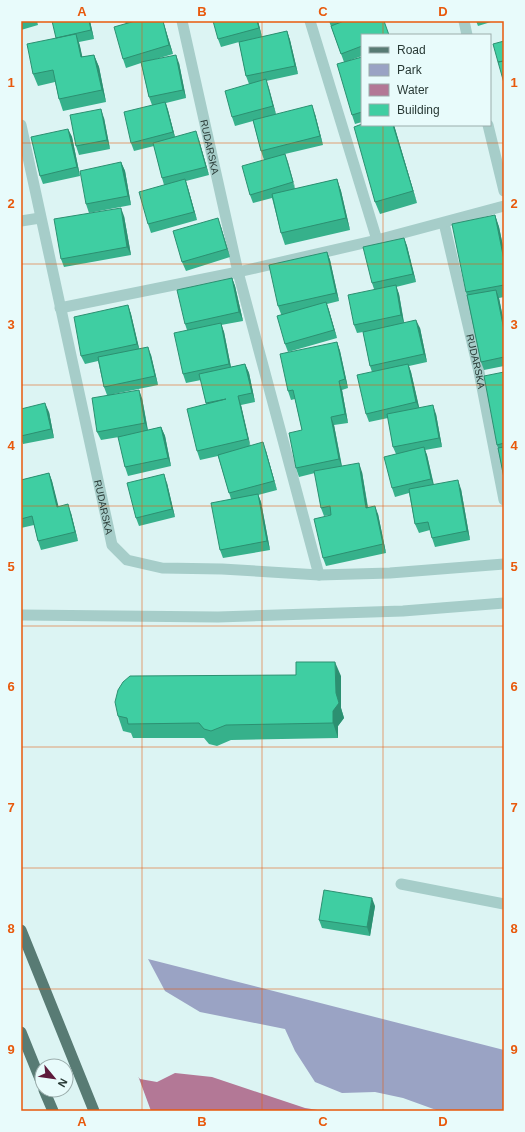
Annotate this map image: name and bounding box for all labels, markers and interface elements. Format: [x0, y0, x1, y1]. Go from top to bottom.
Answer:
text: A [77, 4, 87, 19]
text: B [197, 4, 207, 19]
text: C [318, 4, 328, 19]
text: D [438, 4, 448, 19]
legend [361, 34, 491, 126]
text: Road [397, 43, 426, 57]
text: Park [397, 63, 423, 77]
text: 1 [7, 75, 15, 90]
text: 1 [510, 75, 518, 90]
text: Water [397, 83, 429, 97]
text: Building [397, 103, 440, 117]
street label: RUDARSKA [199, 119, 222, 176]
text: 2 [7, 196, 15, 211]
text: 2 [510, 196, 518, 211]
text: 3 [7, 317, 15, 332]
text: 3 [510, 317, 518, 332]
street label: RUDARSKA [465, 333, 488, 390]
text: 4 [7, 438, 15, 453]
text: 4 [510, 438, 518, 453]
street label: RUDARSKA [93, 479, 115, 536]
text: 5 [7, 559, 15, 574]
text: 5 [510, 559, 518, 574]
text: 6 [7, 679, 15, 694]
text: 6 [510, 679, 518, 694]
text: 7 [7, 800, 15, 815]
text: 7 [510, 800, 518, 815]
text: 8 [7, 921, 15, 936]
text: 8 [510, 921, 518, 936]
text: 9 [7, 1042, 15, 1057]
text: 9 [510, 1042, 518, 1057]
north arrow [34, 1058, 74, 1098]
text: N [56, 1076, 70, 1089]
text: A [77, 1114, 87, 1129]
text: B [197, 1114, 207, 1129]
text: C [318, 1114, 328, 1129]
text: D [438, 1114, 448, 1129]

